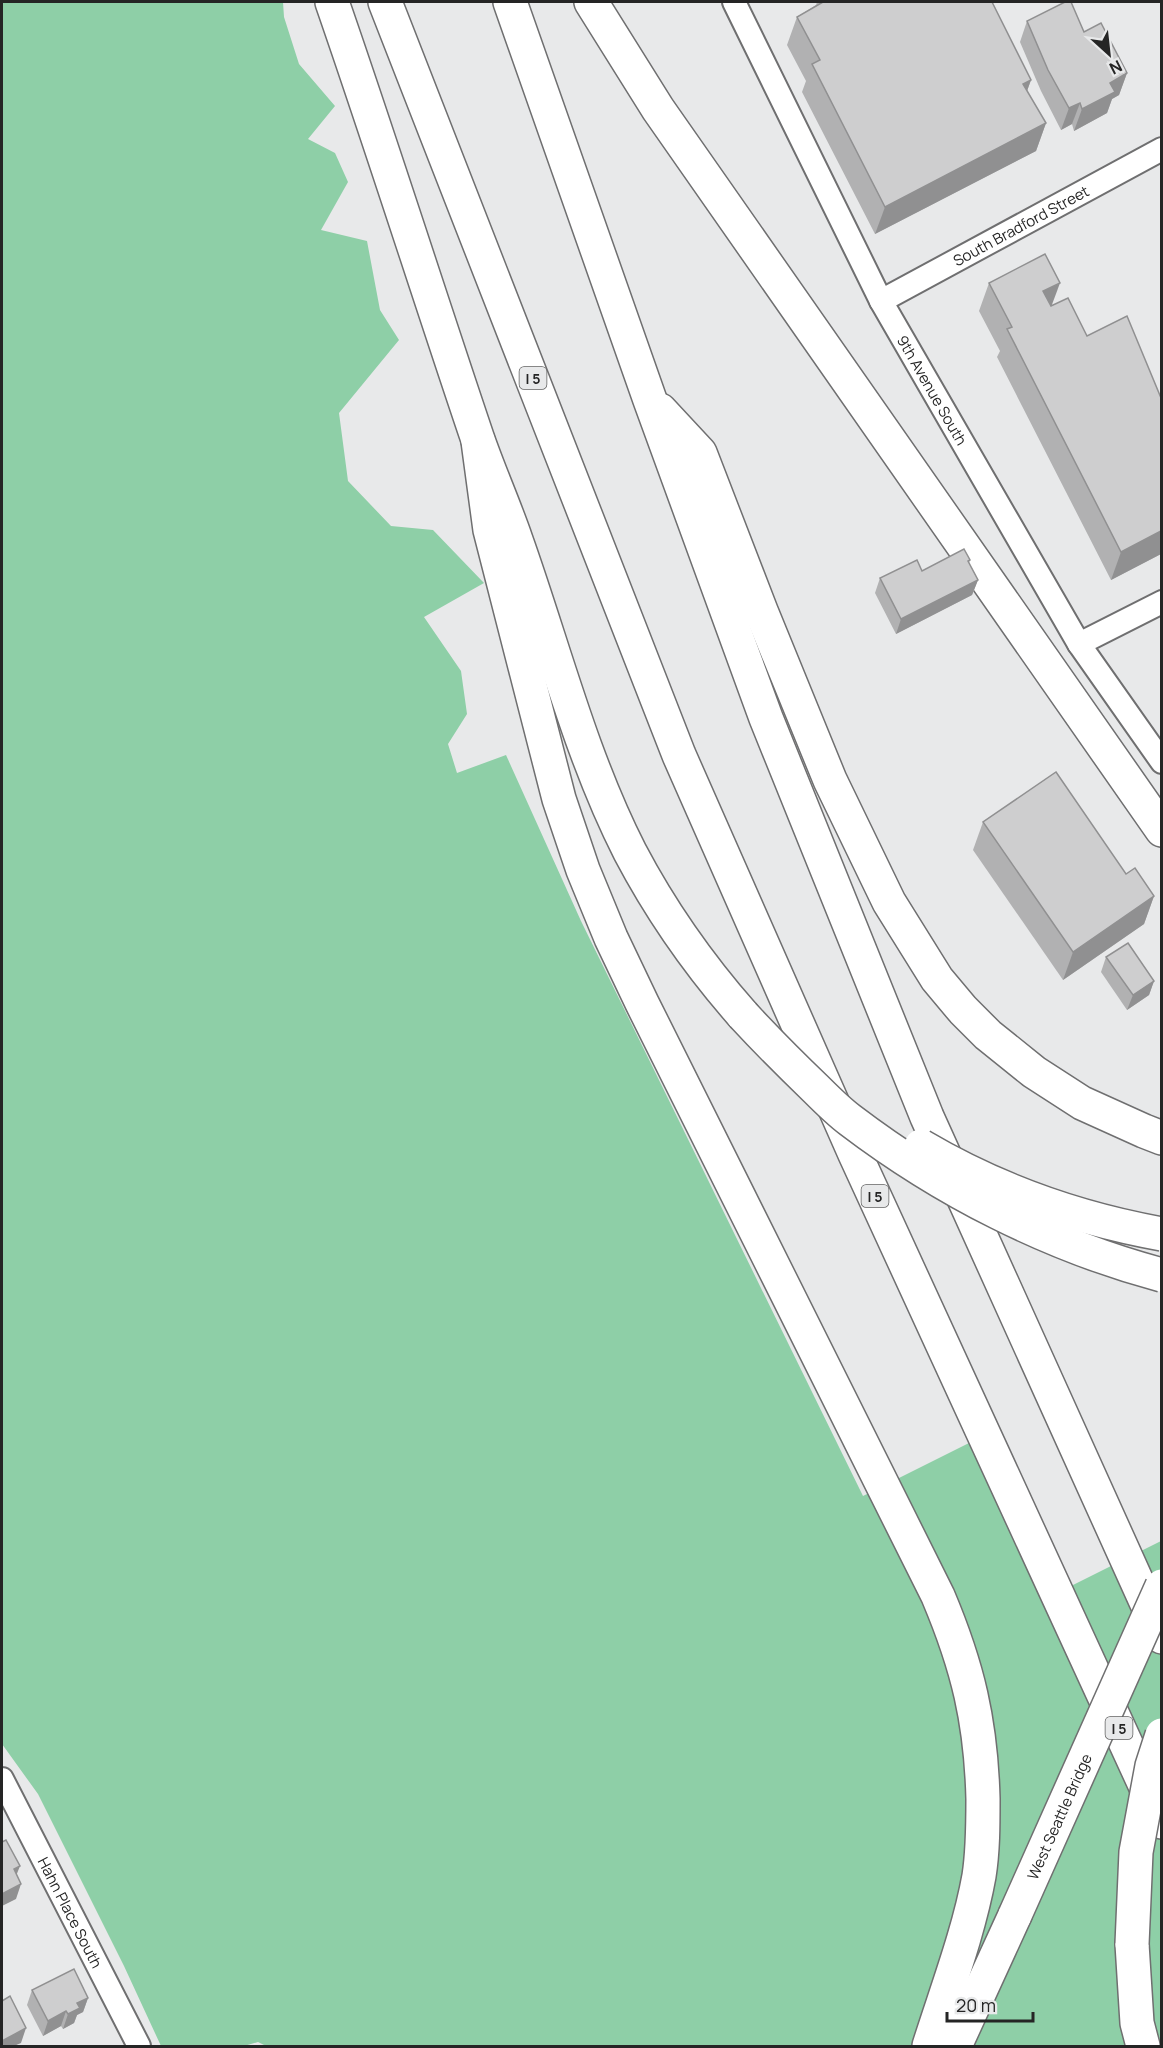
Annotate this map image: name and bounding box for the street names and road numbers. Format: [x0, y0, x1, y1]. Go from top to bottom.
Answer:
street label: South Bradford Street [949, 180, 1093, 271]
street label: 9th Avenue South [892, 331, 972, 449]
road number: I 5 [520, 367, 546, 389]
road number: I 5 [862, 1185, 888, 1207]
road number: I 5 [1106, 1717, 1132, 1739]
street label: West Seattle Bridge [1022, 1750, 1097, 1883]
street label: Hahn Place South [33, 1853, 108, 1972]

